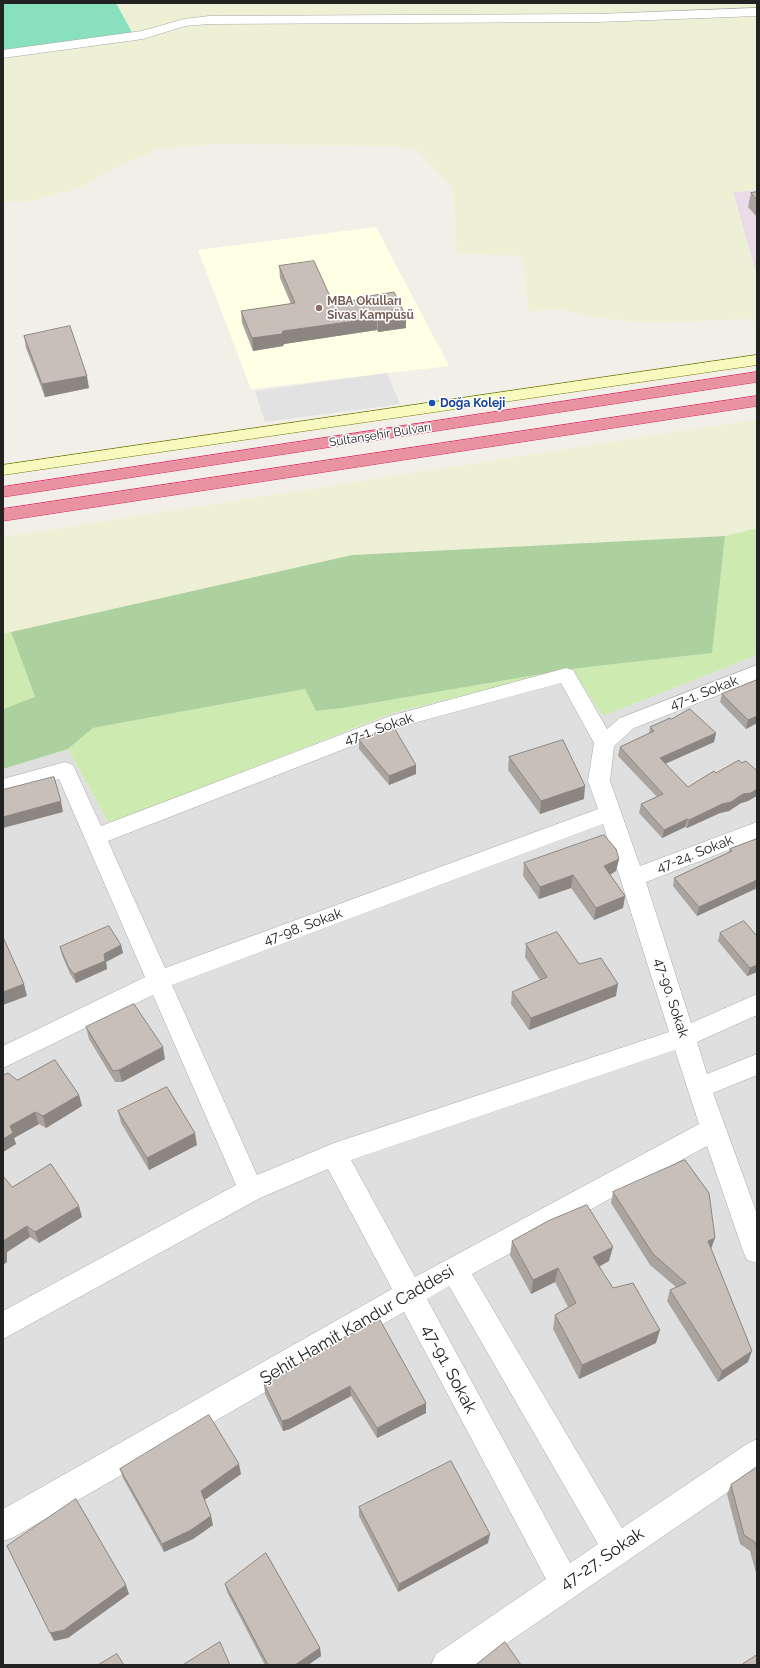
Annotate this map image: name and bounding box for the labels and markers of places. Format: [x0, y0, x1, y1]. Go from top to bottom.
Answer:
place label: MBA Okulları Sivas Kampüsü [327, 294, 414, 322]
marker: MBA Okulları Sivas Kampüsü [314, 303, 324, 313]
place label: Doğa Koleji [440, 396, 505, 410]
marker: Doğa Koleji [427, 398, 437, 408]

